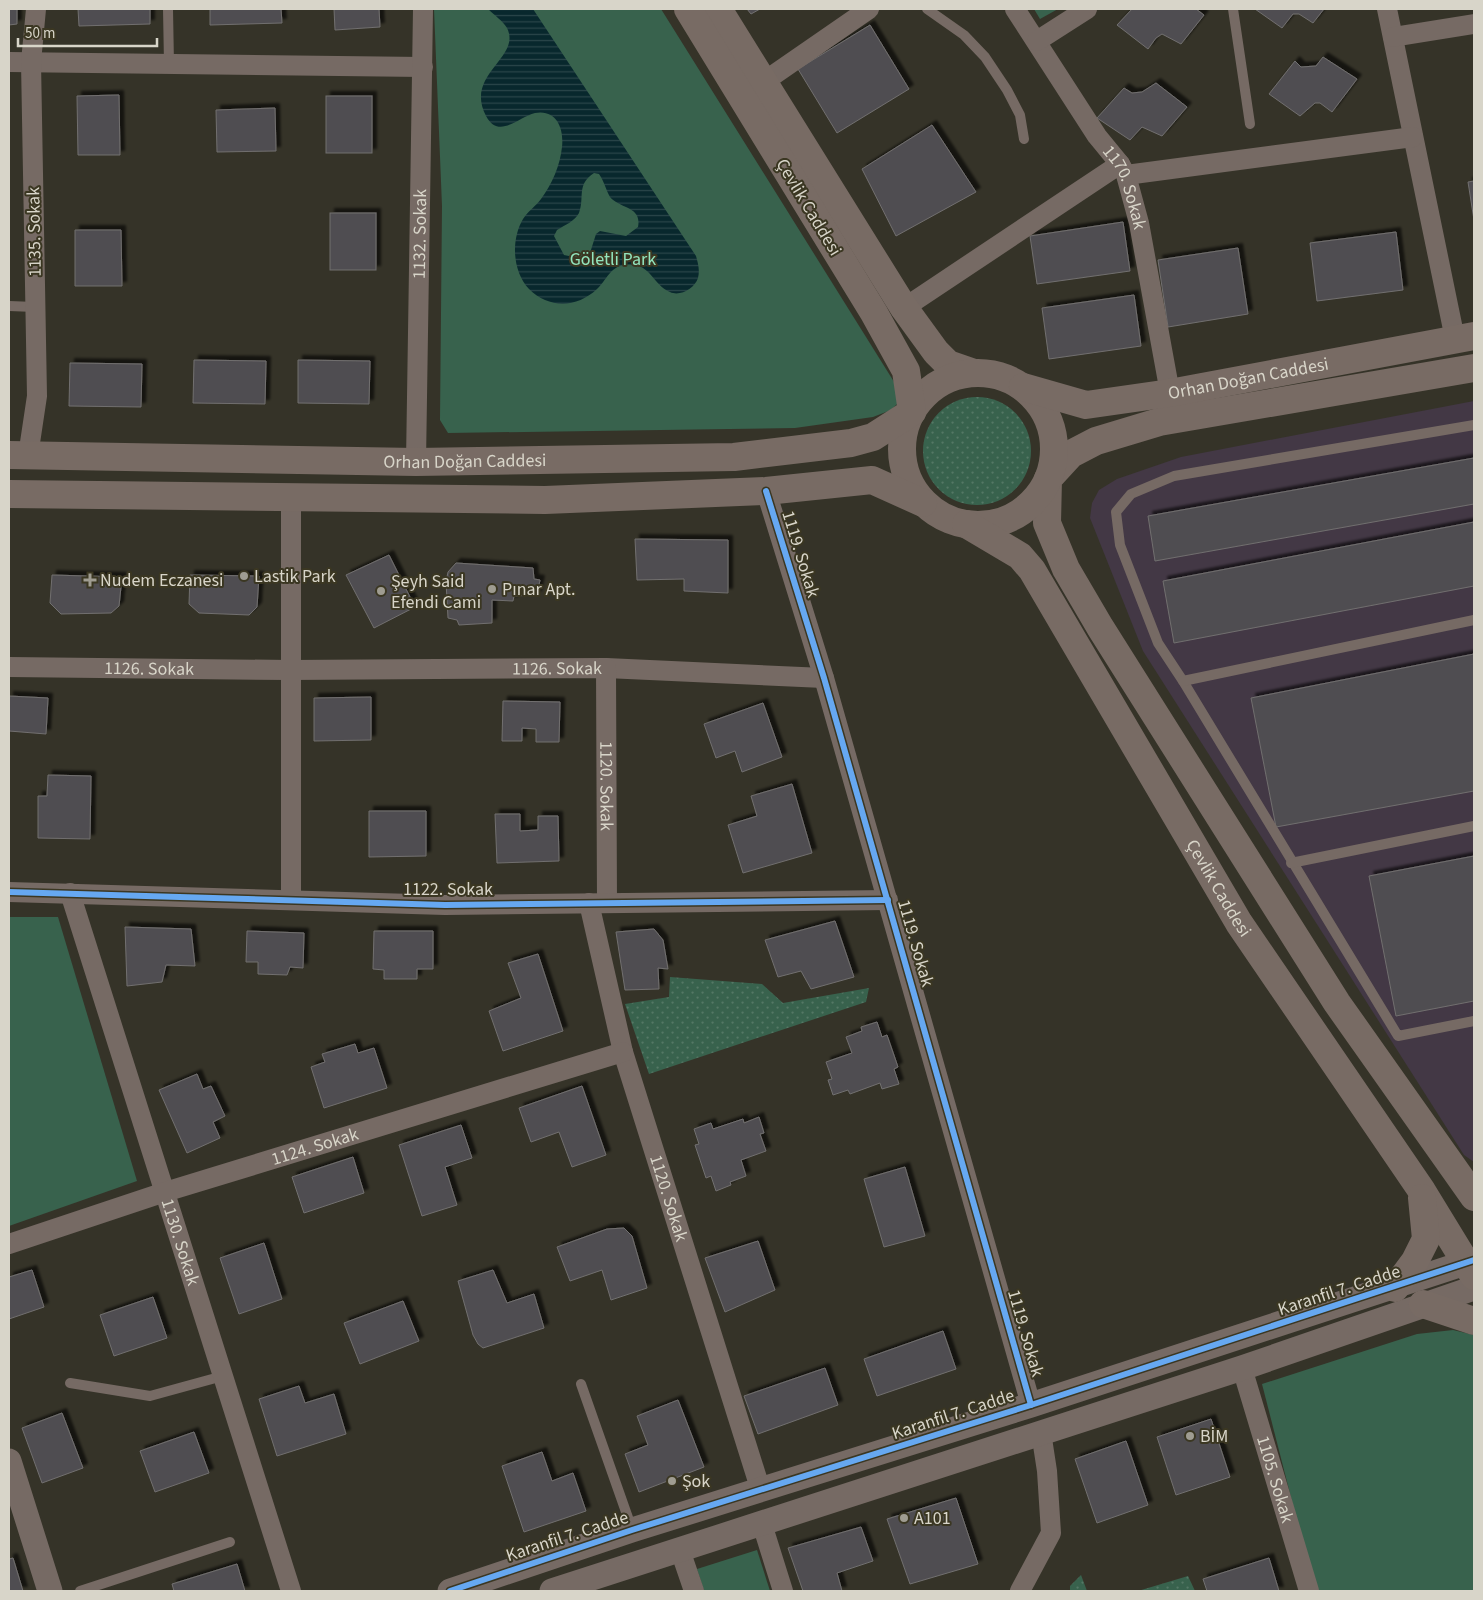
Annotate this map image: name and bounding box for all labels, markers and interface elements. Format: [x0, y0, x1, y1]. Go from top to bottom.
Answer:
scale bar [18, 15, 156, 47]
text: 50 m [25, 23, 55, 44]
street label: 1170. Sokak [1096, 140, 1152, 232]
street label: Çevlik Caddesi [770, 154, 847, 261]
street label: 1135. Sokak [21, 187, 48, 277]
street label: 1132. Sokak [407, 189, 433, 279]
park label: Göletli Park [570, 247, 656, 272]
street label: Orhan Doğan Caddesi [1166, 352, 1331, 406]
street label: Orhan Doğan Caddesi [383, 448, 547, 475]
street label: 1119. Sokak [775, 507, 826, 601]
place label: Lastik Park [254, 564, 336, 589]
place label: Nudem Eczanesi [100, 568, 223, 593]
place label: Şeyh Said Efendi Cami [391, 569, 481, 615]
marker: Lastik Park [238, 570, 250, 582]
marker: Nudem Eczanesi [84, 574, 96, 586]
place label: Pınar Apt. [502, 577, 576, 602]
marker: Pınar Apt. [486, 583, 498, 595]
marker: Şeyh Said Efendi Cami [375, 585, 387, 597]
street label: 1126. Sokak [104, 656, 194, 682]
street label: 1126. Sokak [512, 656, 602, 682]
street label: 1120. Sokak [593, 741, 619, 831]
street label: Çevlik Caddesi [1180, 835, 1257, 942]
street label: 1122. Sokak [403, 877, 493, 902]
street label: 1119. Sokak [891, 896, 940, 990]
street label: 1124. Sokak [268, 1122, 362, 1172]
street label: 1120. Sokak [643, 1152, 694, 1245]
street label: 1130. Sokak [154, 1195, 206, 1289]
street label: Karanfil 7. Cadde [1275, 1259, 1404, 1322]
street label: 1119. Sokak [1001, 1286, 1050, 1380]
street label: Karanfil 7. Cadde [889, 1383, 1018, 1446]
place label: BİM [1200, 1424, 1228, 1449]
marker: BİM [1184, 1430, 1196, 1442]
street label: 1105. Sokak [1250, 1433, 1300, 1526]
place label: Şok [682, 1469, 710, 1494]
marker: Şok [666, 1475, 678, 1487]
street label: Karanfil 7. Cadde [503, 1505, 632, 1568]
place label: A101 [914, 1506, 951, 1531]
marker: A101 [898, 1512, 910, 1524]

